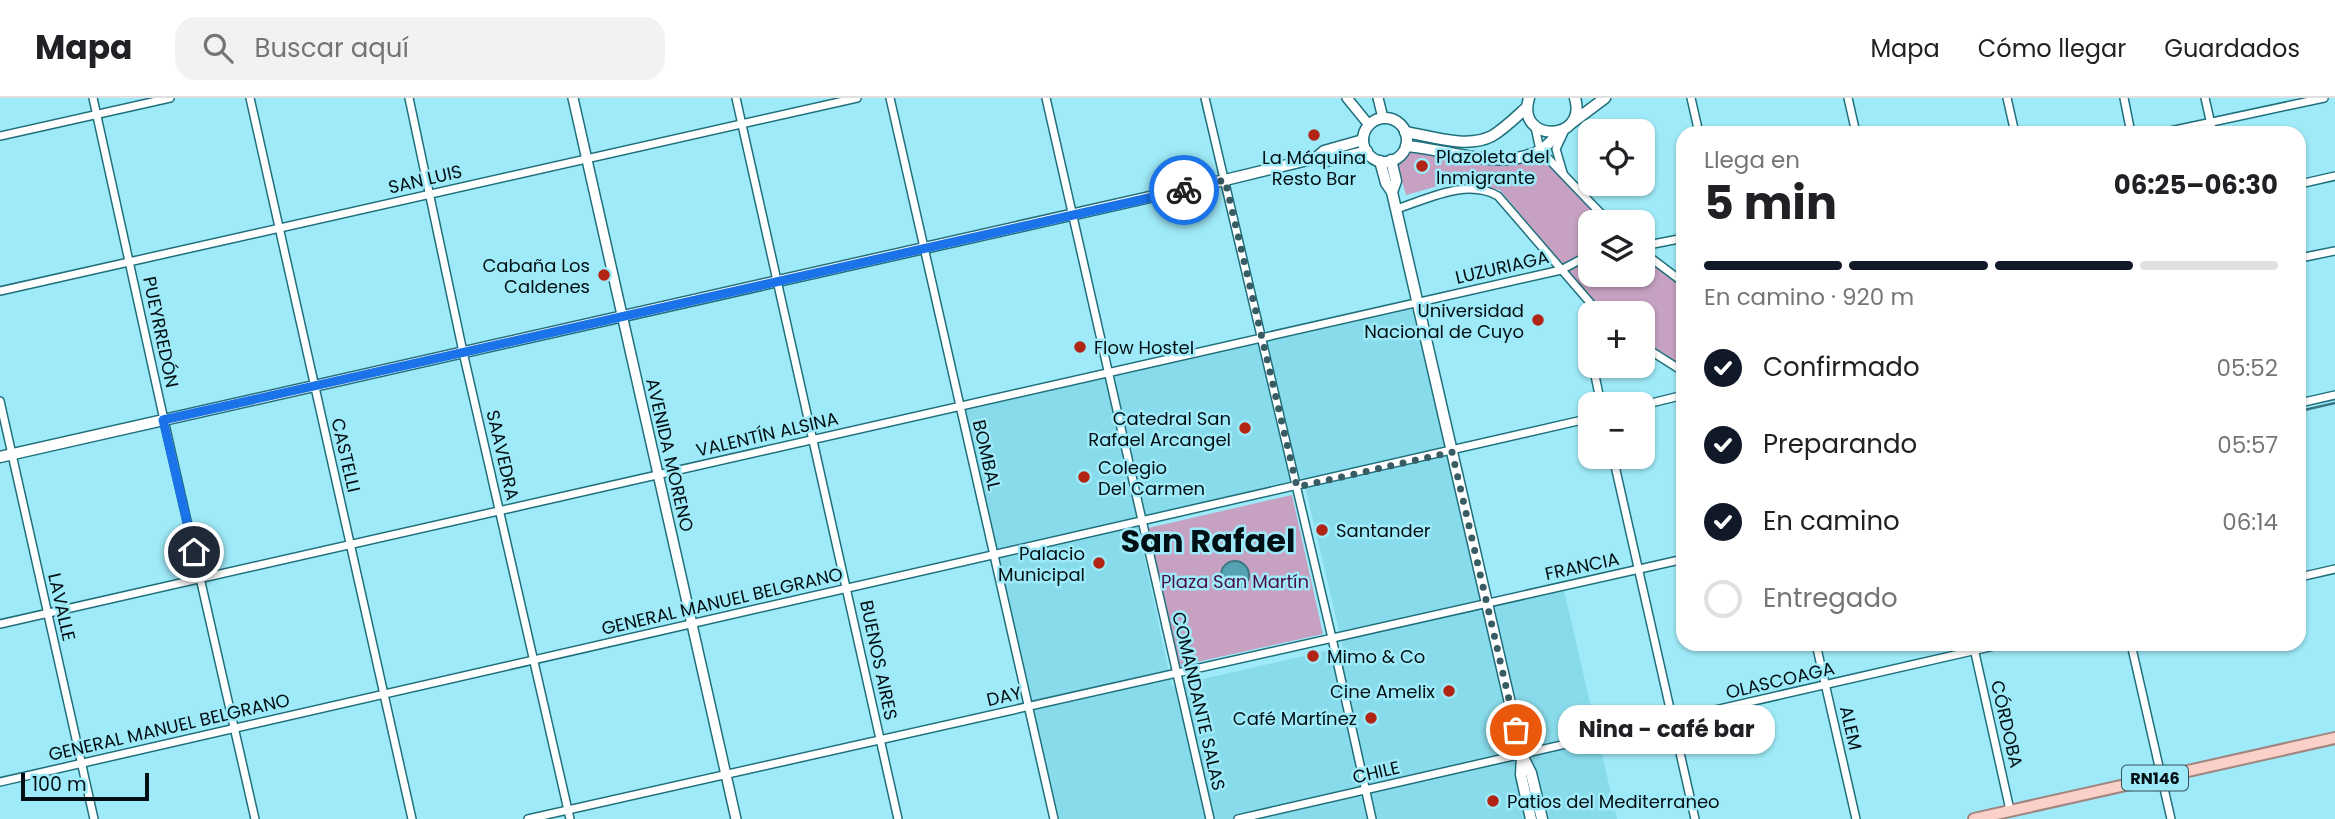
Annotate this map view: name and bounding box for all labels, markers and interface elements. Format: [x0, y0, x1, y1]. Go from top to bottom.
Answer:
search box [175, 17, 665, 80]
text: Mapa [35, 24, 133, 71]
icon: search [199, 29, 237, 67]
text: Buscar aquí [255, 30, 409, 66]
text: Mapa [1870, 32, 1940, 65]
text: Cómo llegar [1978, 32, 2126, 65]
text: Guardados [2164, 32, 2300, 65]
map controls [1578, 119, 1655, 469]
button: locate [1578, 119, 1655, 196]
marker: La Máquina Resto Bar [1306, 127, 1322, 143]
place label: Plazoleta del Inmigrante [1436, 144, 1550, 190]
text: Llega en [1704, 144, 1800, 176]
place label: La Máquina Resto Bar [1262, 145, 1366, 191]
courier [1149, 155, 1219, 225]
street label: SAN LUIS [386, 158, 464, 200]
marker: Plazoleta del Inmigrante [1414, 158, 1430, 174]
text: 06:25–06:30 [2114, 167, 2278, 203]
icon: bike [1165, 171, 1203, 209]
text: 5 min [1704, 171, 1837, 235]
button: layers [1578, 210, 1655, 287]
street label: LUZURIAGA [1453, 244, 1551, 290]
place label: Cabaña Los Caldenes [482, 253, 590, 299]
marker: Cabaña Los Caldenes [596, 267, 612, 283]
street label: PUEYRREDÓN [137, 274, 185, 390]
text: En camino · 920 m [1704, 281, 1914, 313]
place label: Universidad Nacional de Cuyo [1364, 298, 1524, 344]
button: + [1578, 301, 1655, 378]
marker: Universidad Nacional de Cuyo [1530, 312, 1546, 328]
place label: Flow Hostel [1094, 335, 1194, 360]
marker: Flow Hostel [1072, 339, 1088, 355]
icon: check [1704, 349, 1742, 387]
text: Confirmado [1763, 349, 1920, 385]
text: 05:52 [2217, 352, 2278, 384]
street label: AVENIDA MORENO [640, 376, 700, 534]
button: − [1578, 392, 1655, 469]
street label: VALENTÍN ALSINA [693, 405, 841, 463]
place label: Catedral San Rafael Arcangel [1088, 406, 1231, 452]
street label: SAAVEDRA [480, 407, 526, 503]
street label: CASTELLI [325, 415, 367, 495]
street label: BOMBAL [967, 417, 1007, 493]
marker: Catedral San Rafael Arcangel [1237, 420, 1253, 436]
icon: check [1704, 426, 1742, 464]
text: Preparando [1763, 426, 1917, 462]
text: 05:57 [2217, 429, 2278, 461]
place label: Colegio Del Carmen [1098, 455, 1205, 501]
marker: Colegio Del Carmen [1076, 469, 1092, 485]
icon: check [1704, 503, 1742, 541]
text: En camino [1763, 503, 1900, 539]
text: 06:14 [2222, 506, 2278, 538]
district label: San Rafael [1121, 518, 1295, 563]
place label: Santander [1336, 518, 1431, 543]
pin [164, 522, 224, 582]
marker: Santander [1314, 522, 1330, 538]
icon: home [175, 533, 213, 571]
place label: Palacio Municipal [998, 541, 1085, 587]
street label: FRANCIA [1543, 546, 1621, 586]
marker: Palacio Municipal [1091, 555, 1107, 571]
street label: GENERAL MANUEL BELGRANO [599, 561, 845, 641]
park label: Plaza San Martín [1161, 569, 1309, 594]
street label: LAVALLE [42, 571, 82, 643]
text: Entregado [1763, 580, 1898, 616]
street label: BUENOS AIRES [854, 598, 904, 722]
street label: COMANDANTE SALAS [1166, 609, 1232, 793]
place label: Mimo & Co [1327, 644, 1425, 669]
marker: Mimo & Co [1305, 648, 1321, 664]
street label: OLASCOAGA [1723, 655, 1837, 705]
street label: CÓRDOBA [1985, 678, 2029, 770]
place label: Cine Amelix [1330, 679, 1435, 704]
street label: DAY [984, 680, 1025, 712]
marker: Cine Amelix [1441, 683, 1457, 699]
street label: GENERAL MANUEL BELGRANO [46, 687, 292, 767]
pin [1486, 700, 1546, 760]
street label: ALEM [1834, 703, 1868, 753]
place label: Café Martínez [1233, 706, 1357, 731]
callout: Nina - café bar [1558, 706, 1775, 754]
marker: Café Martínez [1363, 710, 1379, 726]
icon: bag [1497, 711, 1535, 749]
text: Nina - café bar [1578, 713, 1755, 745]
street label: CHILE [1350, 754, 1402, 790]
road number: RN146 [2122, 765, 2188, 790]
scale bar [21, 770, 149, 802]
text: 100 m [32, 771, 87, 798]
place label: Patios del Mediterraneo [1507, 789, 1720, 814]
marker: Patios del Mediterraneo [1485, 793, 1501, 809]

